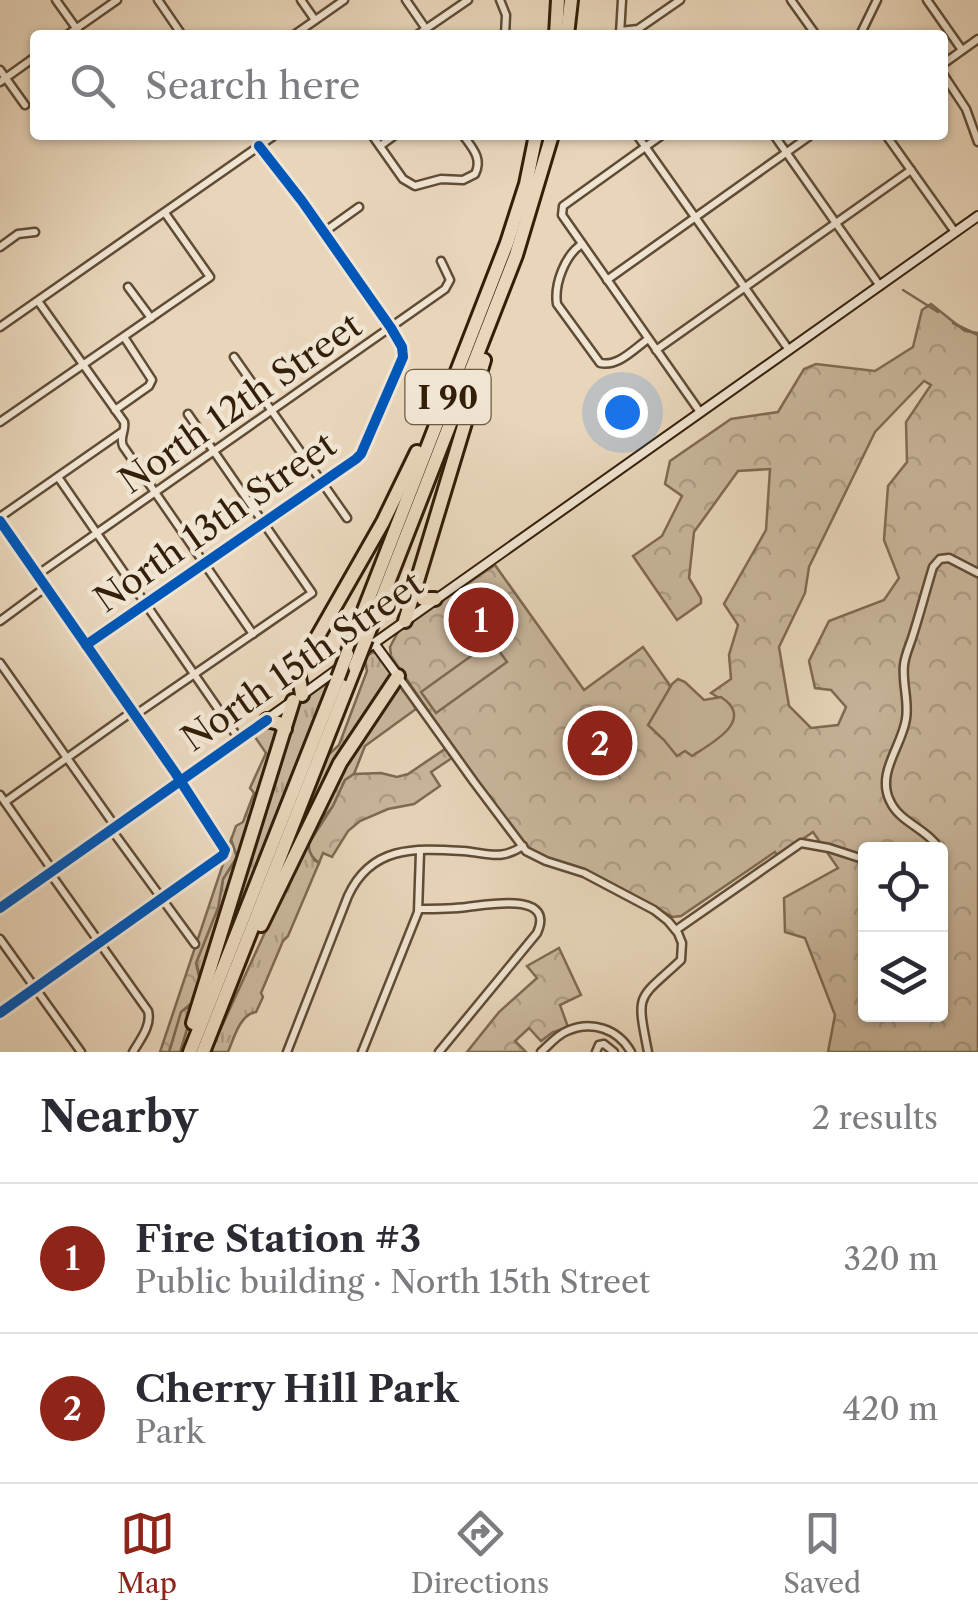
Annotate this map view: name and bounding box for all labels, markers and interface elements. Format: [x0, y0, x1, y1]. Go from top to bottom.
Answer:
search box [30, 30, 948, 140]
icon: search [65, 58, 120, 113]
text: Search here [145, 62, 360, 109]
street label: North 12th Street [111, 303, 370, 502]
road number: I 90 [406, 370, 490, 424]
your location [597, 387, 648, 438]
street label: North 13th Street [86, 422, 344, 621]
street label: North 15th Street [173, 561, 431, 760]
pin: 1 [448, 582, 514, 658]
pin: 2 [568, 706, 632, 780]
map controls [858, 842, 948, 1022]
button: locate [858, 842, 948, 932]
button: layers [858, 932, 948, 1022]
text: Nearby [40, 1091, 198, 1143]
text: 2 results [812, 1098, 938, 1137]
text: Fire Station #3 [135, 1215, 421, 1262]
text: 1 [65, 1239, 80, 1278]
text: 320 m [843, 1239, 938, 1278]
text: Public building · North 15th Street [135, 1262, 650, 1301]
text: Cherry Hill Park [135, 1365, 459, 1412]
text: 2 [63, 1389, 82, 1428]
text: 420 m [842, 1389, 938, 1428]
text: Park [135, 1412, 205, 1451]
tab: Map [117, 1506, 177, 1600]
tab: Directions [411, 1506, 549, 1600]
tab: Saved [783, 1506, 861, 1600]

